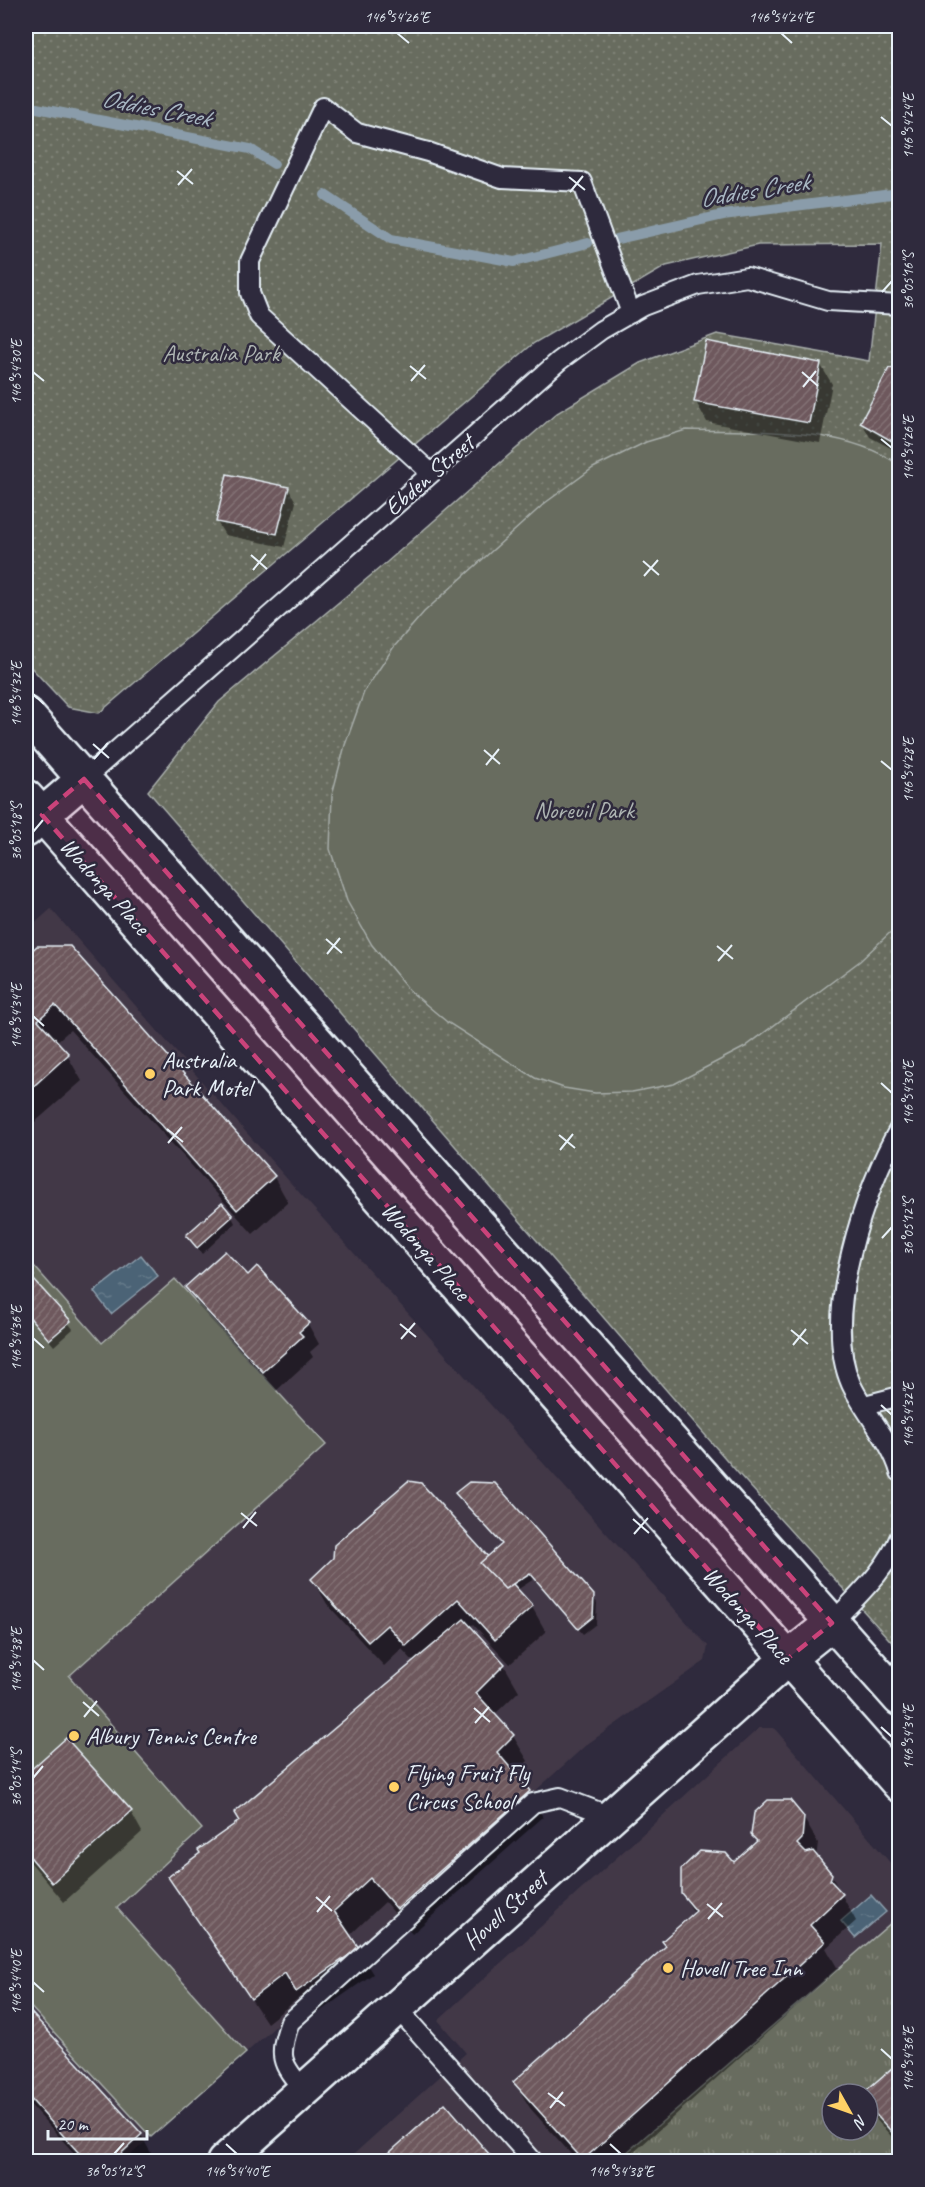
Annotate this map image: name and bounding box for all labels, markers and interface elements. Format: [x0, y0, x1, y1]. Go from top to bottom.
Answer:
text: 146°54'26"E [365, 8, 431, 27]
text: 146°54'24"E [749, 8, 815, 27]
water label: Oddies Creek [99, 81, 217, 136]
text: 146°54'24"E [899, 92, 918, 158]
water label: Oddies Creek [697, 164, 815, 215]
text: 36°05'16"S [899, 250, 918, 310]
text: 146°54'30"E [7, 338, 26, 404]
park label: Australia Park [163, 338, 282, 368]
text: 146°54'26"E [899, 414, 918, 480]
street label: Ebden Street [378, 426, 482, 522]
text: 146°54'32"E [7, 660, 26, 726]
text: 146°54'28"E [899, 736, 918, 802]
park label: Noreuil Park [534, 795, 636, 825]
text: 36°05'18"S [7, 801, 26, 861]
street label: Wodonga Place [53, 831, 158, 943]
text: 146°54'34"E [7, 982, 26, 1048]
place label: Australia Park Motel [162, 1045, 255, 1103]
text: 146°54'30"E [899, 1059, 918, 1125]
marker: Australia Park Motel [143, 1067, 157, 1081]
street label: Wodonga Place [375, 1196, 478, 1308]
text: 36°05'12"S [899, 1196, 918, 1256]
text: 146°54'36"E [7, 1304, 26, 1370]
text: 146°54'32"E [899, 1381, 918, 1447]
street label: Wodonga Place [696, 1560, 801, 1672]
text: 146°54'38"E [7, 1626, 26, 1692]
text: 146°54'34"E [899, 1703, 918, 1769]
place label: Albury Tennis Centre [86, 1721, 258, 1751]
marker: Albury Tennis Centre [67, 1729, 81, 1743]
text: 36°05'14"S [7, 1747, 26, 1807]
place label: Flying Fruit Fly Circus School [406, 1758, 531, 1816]
marker: Flying Fruit Fly Circus School [387, 1780, 401, 1794]
street label: Hovell Street [456, 1862, 556, 1956]
text: 146°54'40"E [7, 1948, 26, 2014]
place label: Hovell Tree Inn [680, 1953, 803, 1983]
marker: Hovell Tree Inn [661, 1961, 675, 1975]
text: 146°54'36"E [899, 2025, 918, 2091]
north arrow [820, 2082, 880, 2142]
scale bar [48, 2103, 147, 2141]
text: N [848, 2111, 872, 2134]
text: 20 m [57, 2113, 90, 2135]
text: 36°05'12"S [85, 2162, 145, 2181]
text: 146°54'40"E [205, 2162, 271, 2181]
text: 146°54'38"E [589, 2162, 655, 2181]

